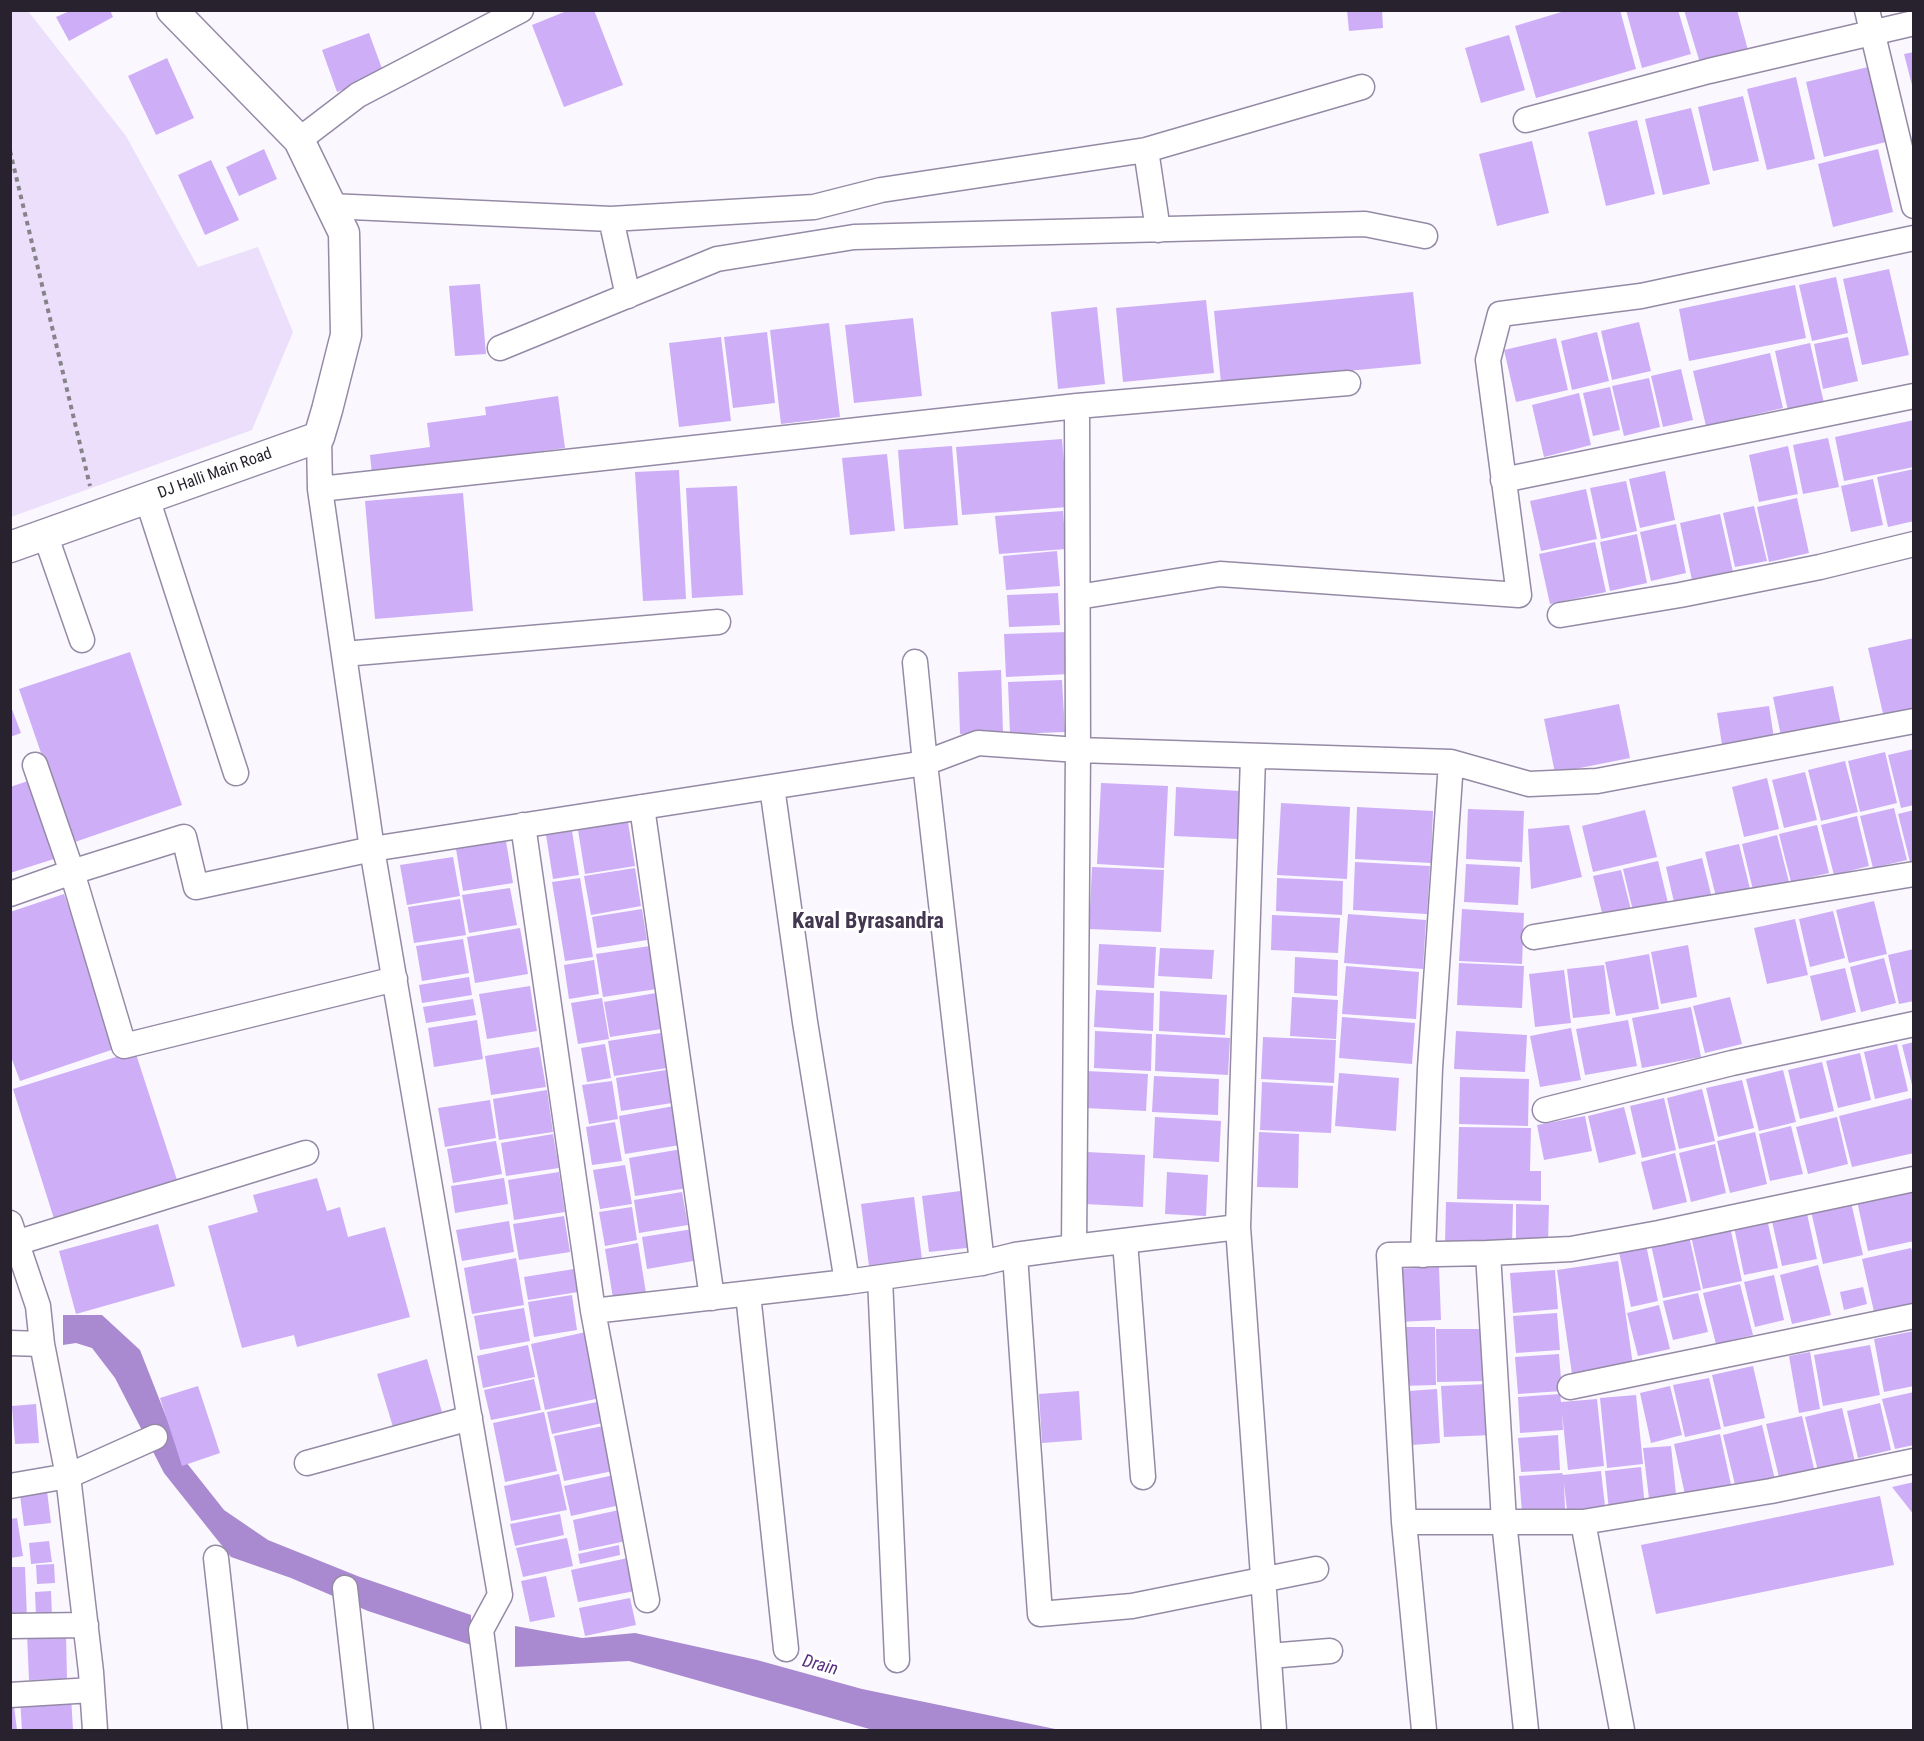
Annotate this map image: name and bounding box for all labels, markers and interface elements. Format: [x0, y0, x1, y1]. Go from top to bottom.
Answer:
street label: DJ Halli Main Road [155, 444, 275, 504]
district label: Kaval Byrasandra [792, 909, 944, 935]
water label: Drain [800, 1651, 840, 1681]

